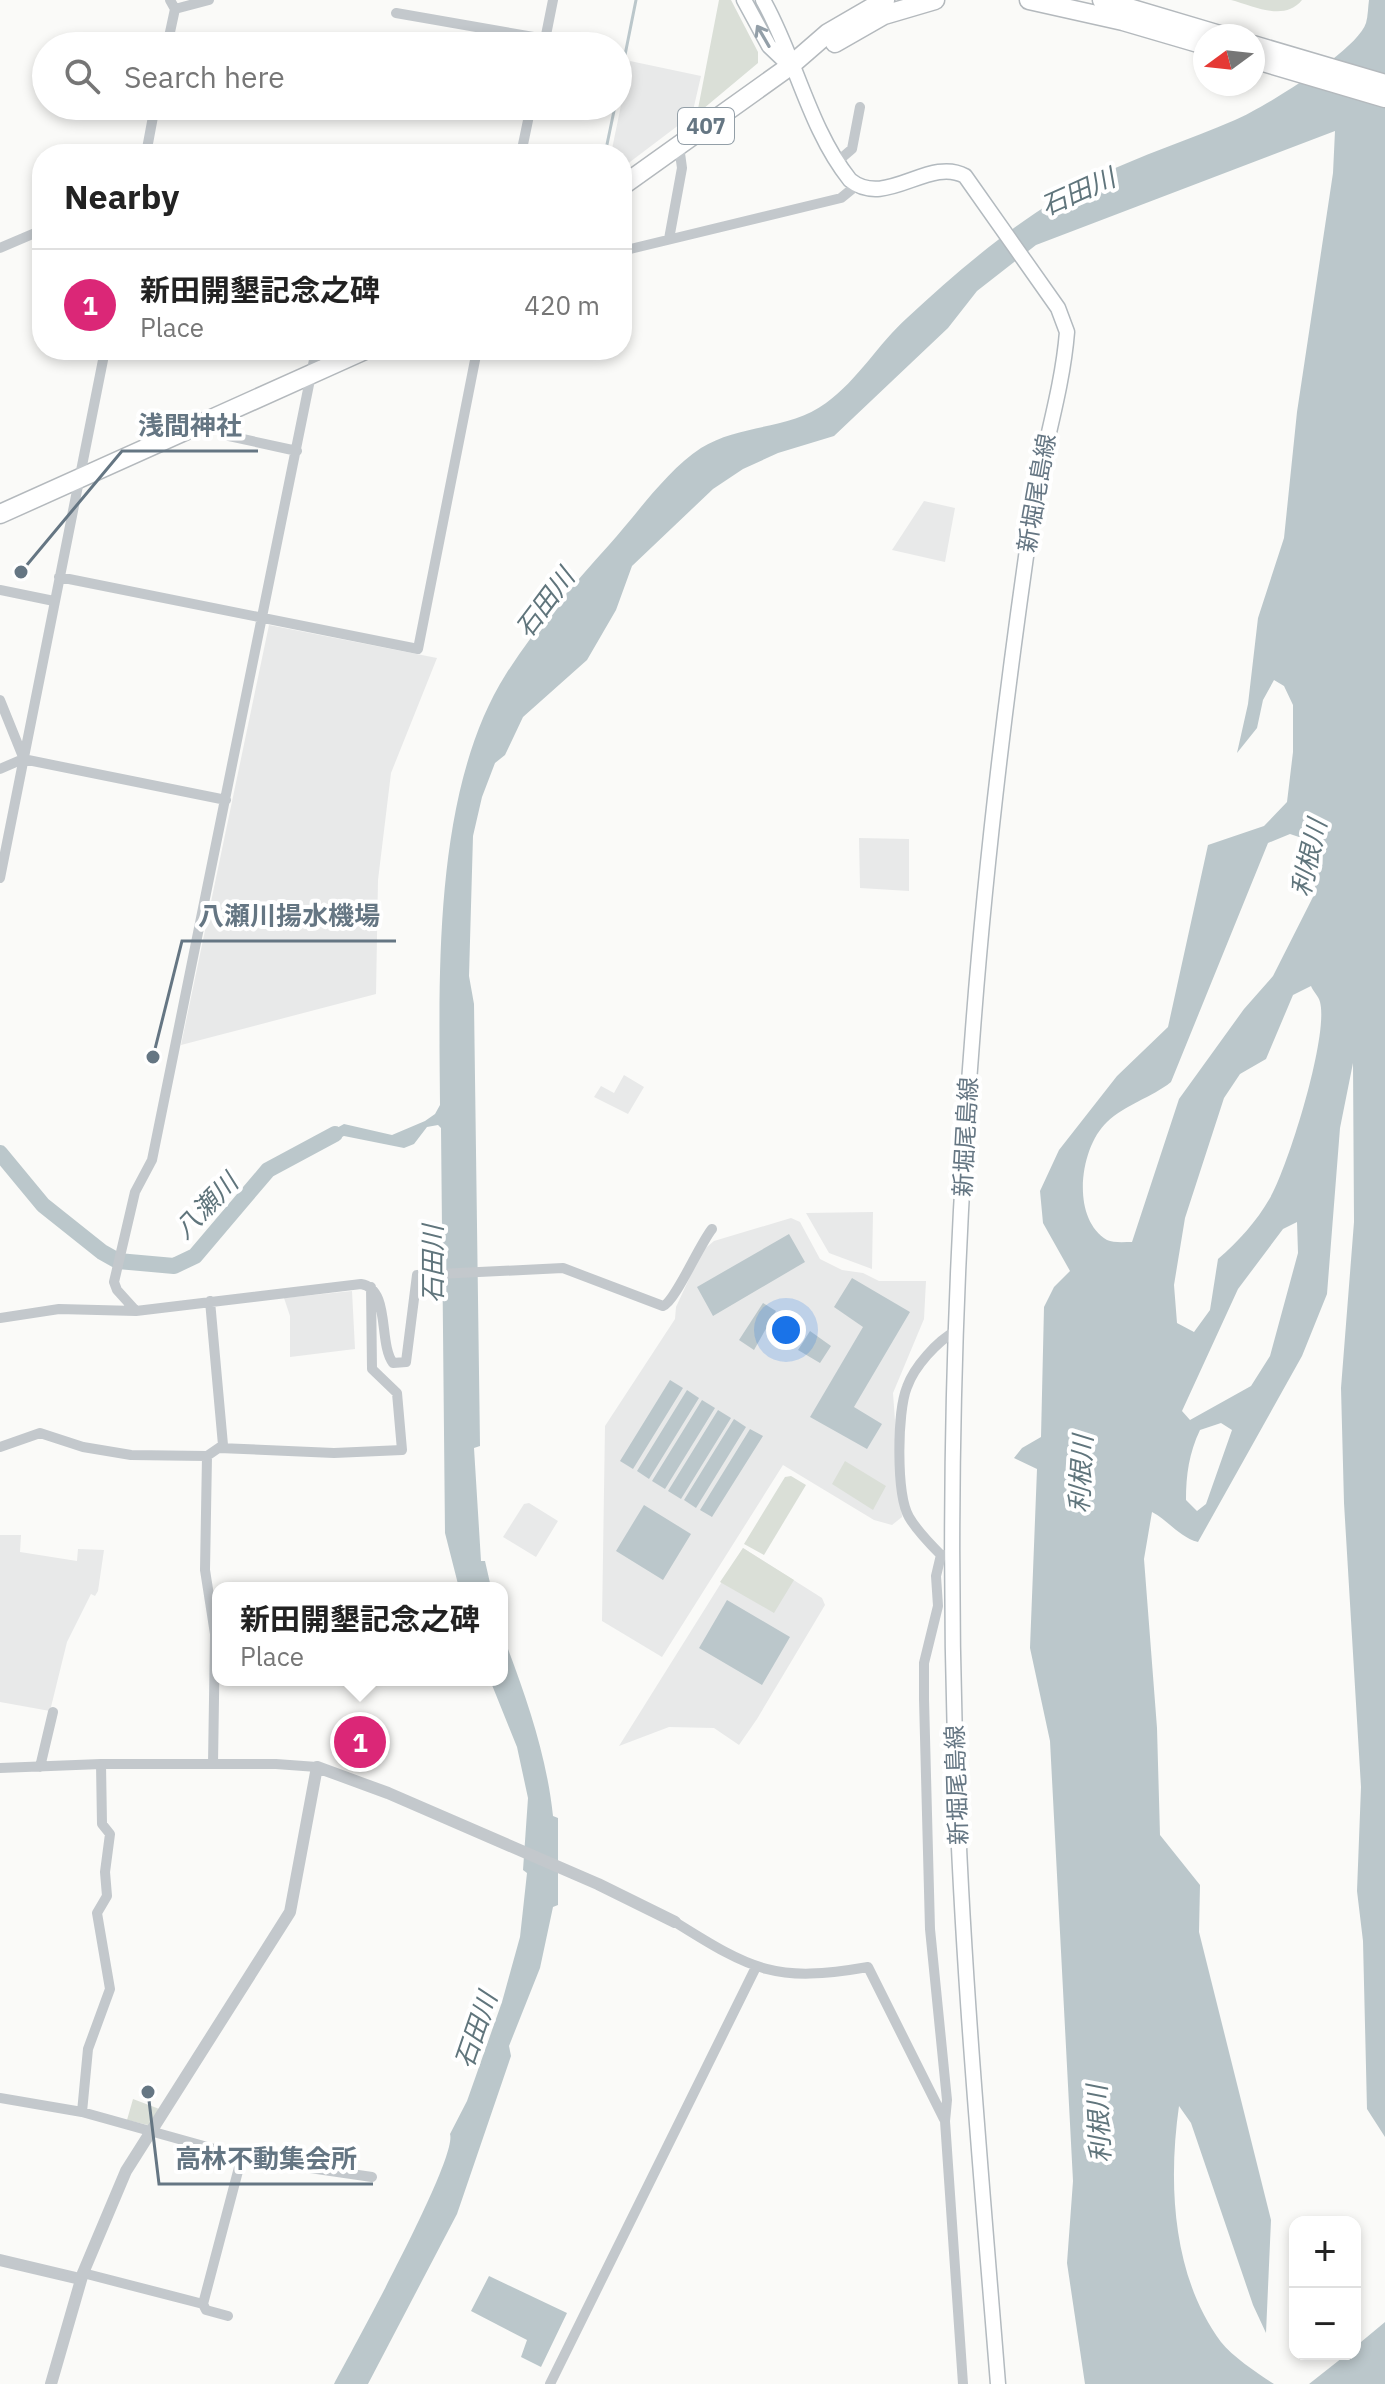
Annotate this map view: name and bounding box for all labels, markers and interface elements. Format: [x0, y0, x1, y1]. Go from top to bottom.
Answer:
north arrow [1193, 24, 1265, 96]
one-way arrow [755, 25, 771, 48]
search box [32, 32, 632, 120]
icon: search [60, 54, 104, 98]
text: Search here [124, 57, 285, 96]
road number: 407 [678, 108, 734, 144]
water label: 石田川 [1035, 158, 1123, 222]
text: Nearby [64, 174, 179, 218]
text: 新田開墾記念之碑 [140, 270, 380, 309]
text: 1 [82, 288, 98, 322]
text: 420 m [524, 288, 600, 322]
text: Place [140, 310, 204, 344]
callout: 浅間神社 [122, 401, 258, 451]
text: 浅間神社 [138, 408, 242, 442]
street label: 新堀尾島線 [1010, 431, 1062, 555]
water label: 石田川 [507, 559, 583, 644]
water label: 利根川 [1283, 813, 1334, 900]
callout: 八瀬川揚水機場 [182, 891, 396, 941]
text: 八瀬川揚水機場 [198, 898, 380, 932]
street label: 新堀尾島線 [946, 1076, 984, 1198]
water label: 八瀬川 [166, 1163, 247, 1245]
water label: 石田川 [415, 1222, 449, 1303]
your location [766, 1310, 806, 1350]
water label: 利根川 [1061, 1431, 1099, 1514]
popup [212, 1582, 508, 1686]
text: 新田開墾記念之碑 [240, 1599, 480, 1638]
text: Place [240, 1639, 304, 1673]
pin: 1 [334, 1712, 386, 1772]
street label: 新堀尾島線 [938, 1725, 974, 1846]
water label: 石田川 [446, 1984, 505, 2072]
water label: 利根川 [1079, 2081, 1117, 2164]
callout: 高林不動集会所 [159, 2134, 373, 2184]
text: 高林不動集会所 [175, 2141, 357, 2175]
map controls [1289, 2216, 1361, 2360]
button: + [1289, 2216, 1361, 2288]
button: − [1289, 2288, 1361, 2360]

